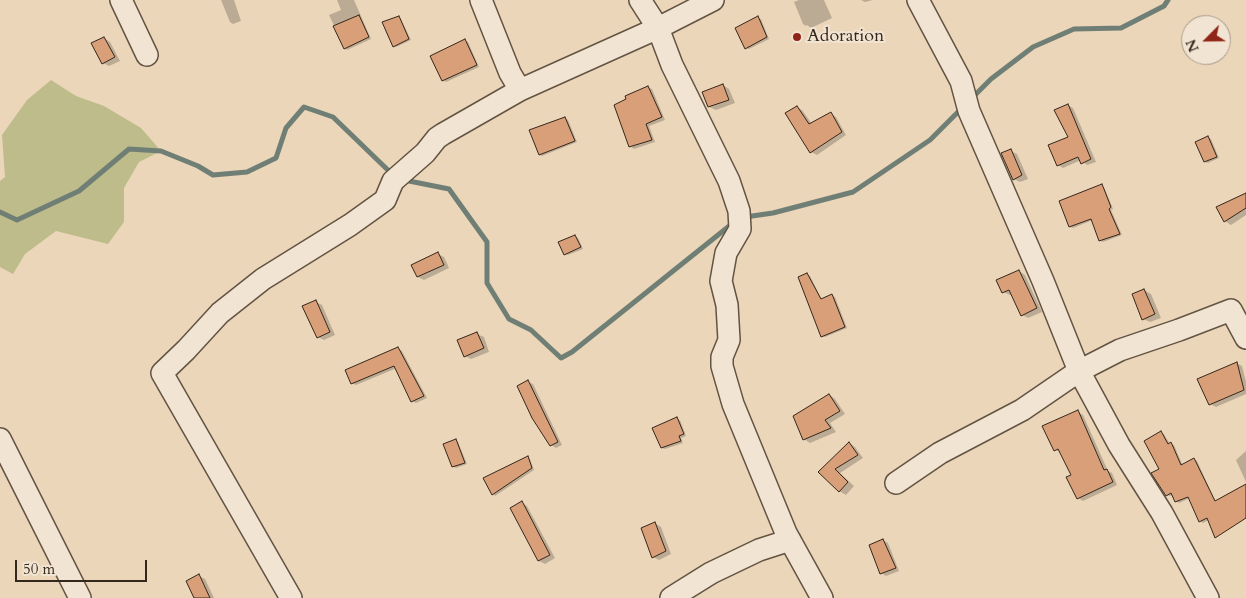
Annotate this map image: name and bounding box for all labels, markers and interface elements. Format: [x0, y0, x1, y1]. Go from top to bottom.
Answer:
north arrow [1181, 15, 1231, 65]
place label: Adoration [807, 26, 884, 48]
marker: Adoration [791, 31, 803, 43]
text: N [1182, 36, 1204, 55]
scale bar [18, 550, 150, 582]
text: 50 m [23, 559, 55, 579]

